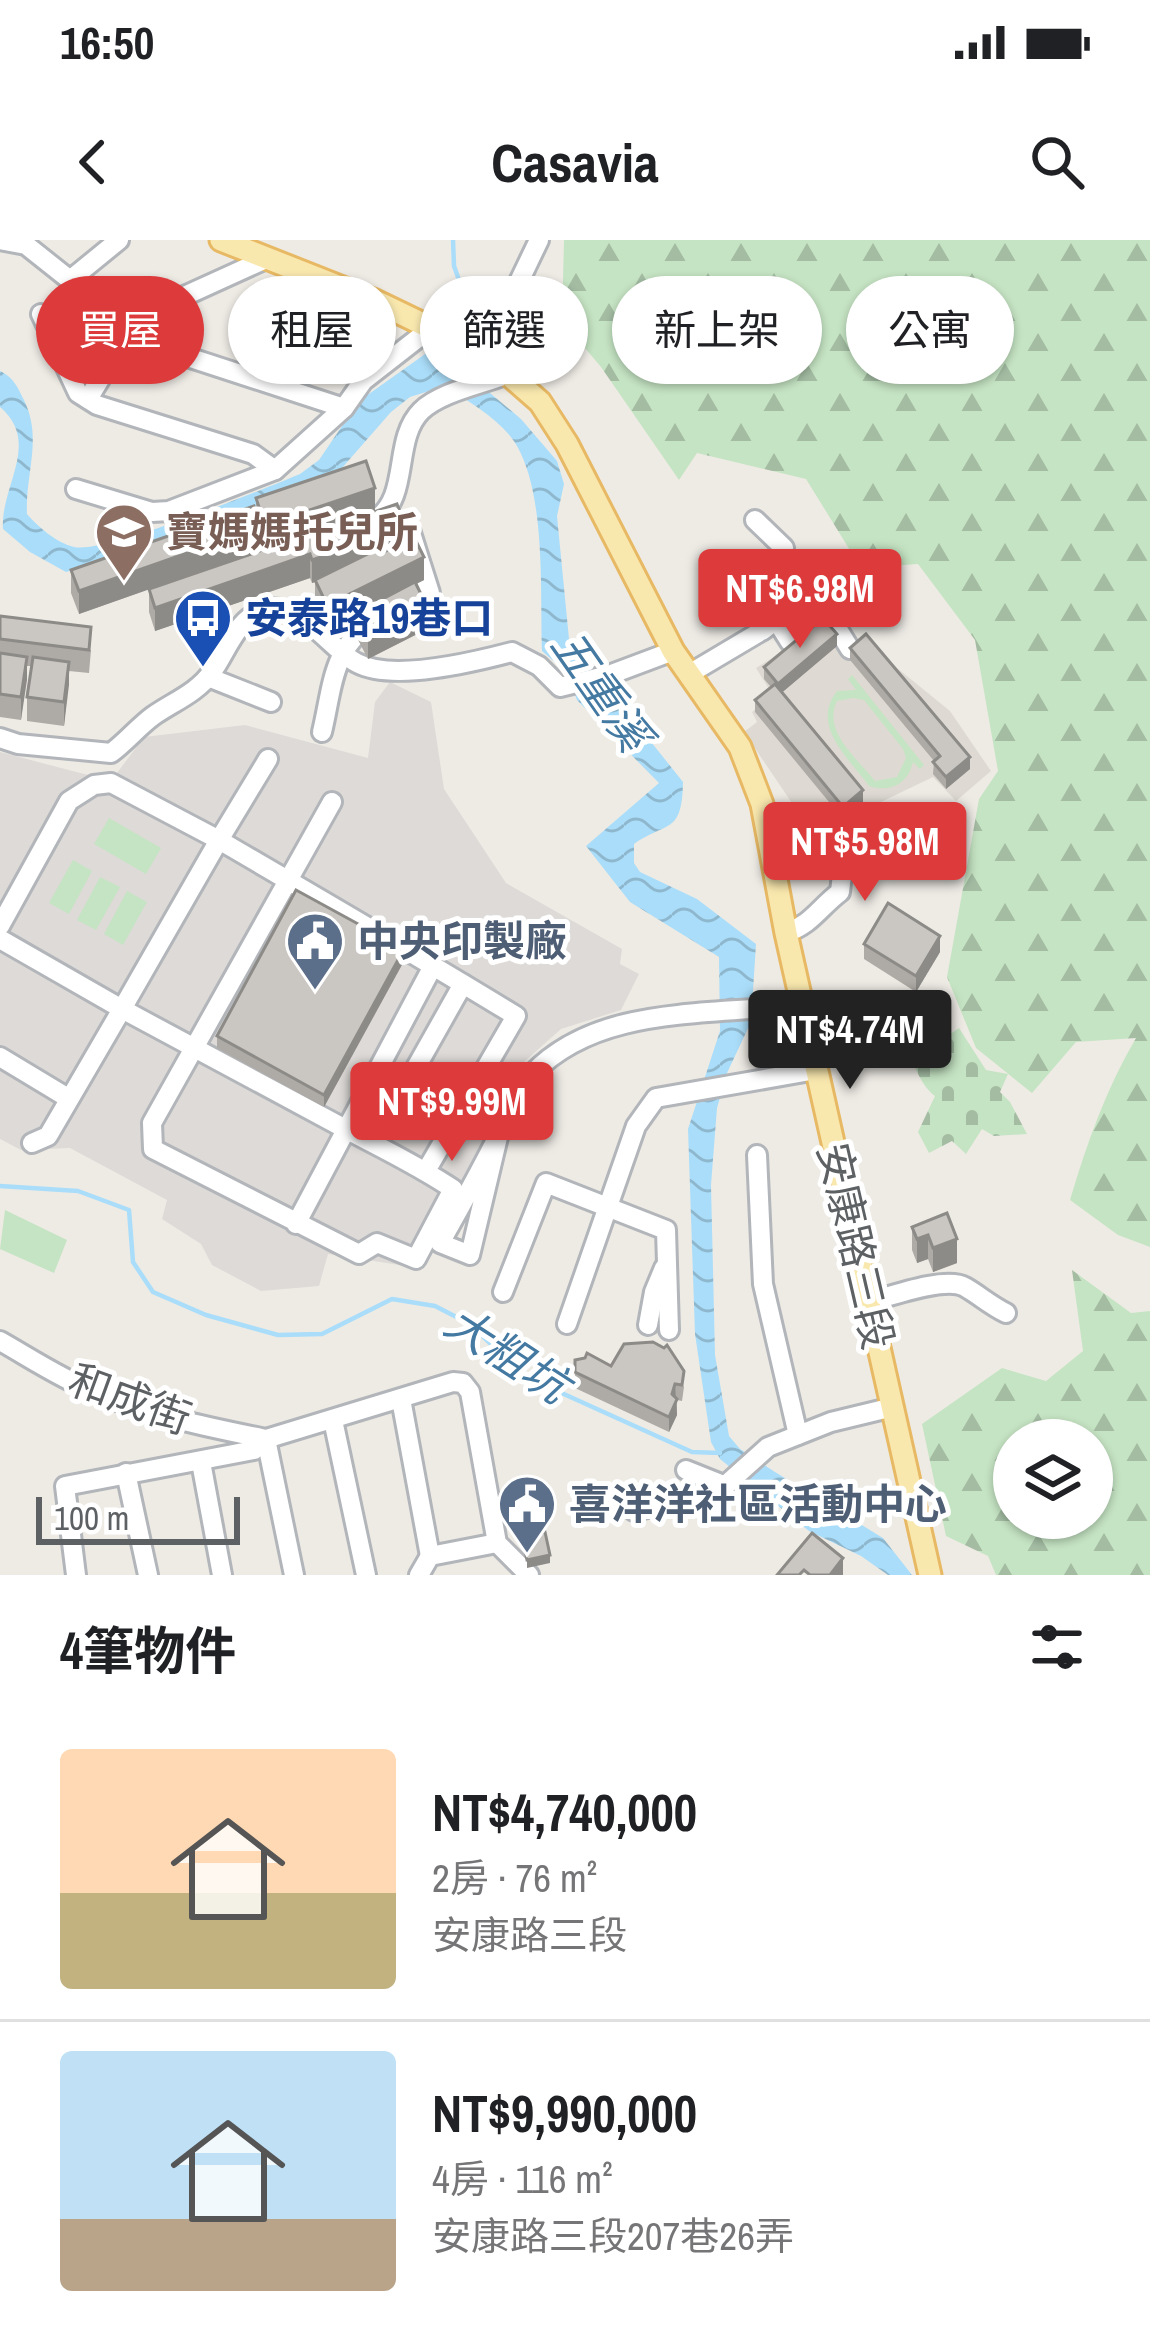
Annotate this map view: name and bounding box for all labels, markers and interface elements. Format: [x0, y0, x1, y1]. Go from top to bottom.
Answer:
text: 16:50 [60, 12, 154, 73]
text: Casavia [491, 126, 659, 199]
icon: back [60, 129, 126, 195]
icon: search [1024, 129, 1090, 195]
chip: 買屋 [36, 276, 204, 384]
chip: 租屋 [228, 276, 396, 384]
chip: 篩選 [420, 276, 588, 384]
chip: 新上架 [612, 276, 822, 384]
chip: 公寓 [846, 276, 1014, 384]
school or university icon: 寶媽媽托兒所 [93, 501, 155, 583]
place label: 寶媽媽托兒所 [166, 504, 418, 560]
pin: NT$6.98M [676, 549, 924, 651]
text: NT$6.98M [725, 562, 875, 614]
bus stop icon: 安泰路19巷口 [172, 587, 234, 669]
place label: 安泰路19巷口 [245, 590, 493, 646]
water label: 五重溪 [538, 617, 669, 767]
pin: NT$5.98M [741, 802, 989, 904]
text: NT$5.98M [790, 815, 940, 867]
public building icon: 中央印製廠 [284, 910, 346, 992]
place label: 中央印製廠 [357, 913, 567, 969]
pin: NT$4.74M [726, 990, 974, 1092]
text: NT$4.74M [775, 1003, 925, 1055]
pin: NT$9.99M [328, 1062, 576, 1164]
text: NT$9.99M [377, 1075, 527, 1127]
street label: 安康路三段 [805, 1137, 907, 1355]
water label: 大粗坑 [434, 1291, 586, 1419]
street label: 和成街 [61, 1351, 199, 1447]
map controls [993, 1419, 1113, 1539]
button: layers [993, 1419, 1113, 1539]
public building icon: 喜洋洋社區活動中心 [496, 1473, 558, 1555]
place label: 喜洋洋社區活動中心 [569, 1476, 947, 1532]
scale bar [36, 1491, 240, 1544]
text: 100 m [54, 1496, 129, 1540]
icon: filters [1024, 1614, 1090, 1680]
text: 4筆物件 [60, 1616, 236, 1685]
text: NT$4,740,000 [432, 1778, 697, 1847]
icon: home [156, 1797, 300, 1941]
text: 2房 · 76 m² [432, 1852, 597, 1904]
text: 安康路三段 [432, 1909, 627, 1961]
text: NT$9,990,000 [432, 2079, 697, 2148]
icon: home [156, 2099, 300, 2243]
text: 4房 · 116 m² [432, 2153, 613, 2205]
text: 安康路三段207巷26弄 [432, 2210, 794, 2262]

